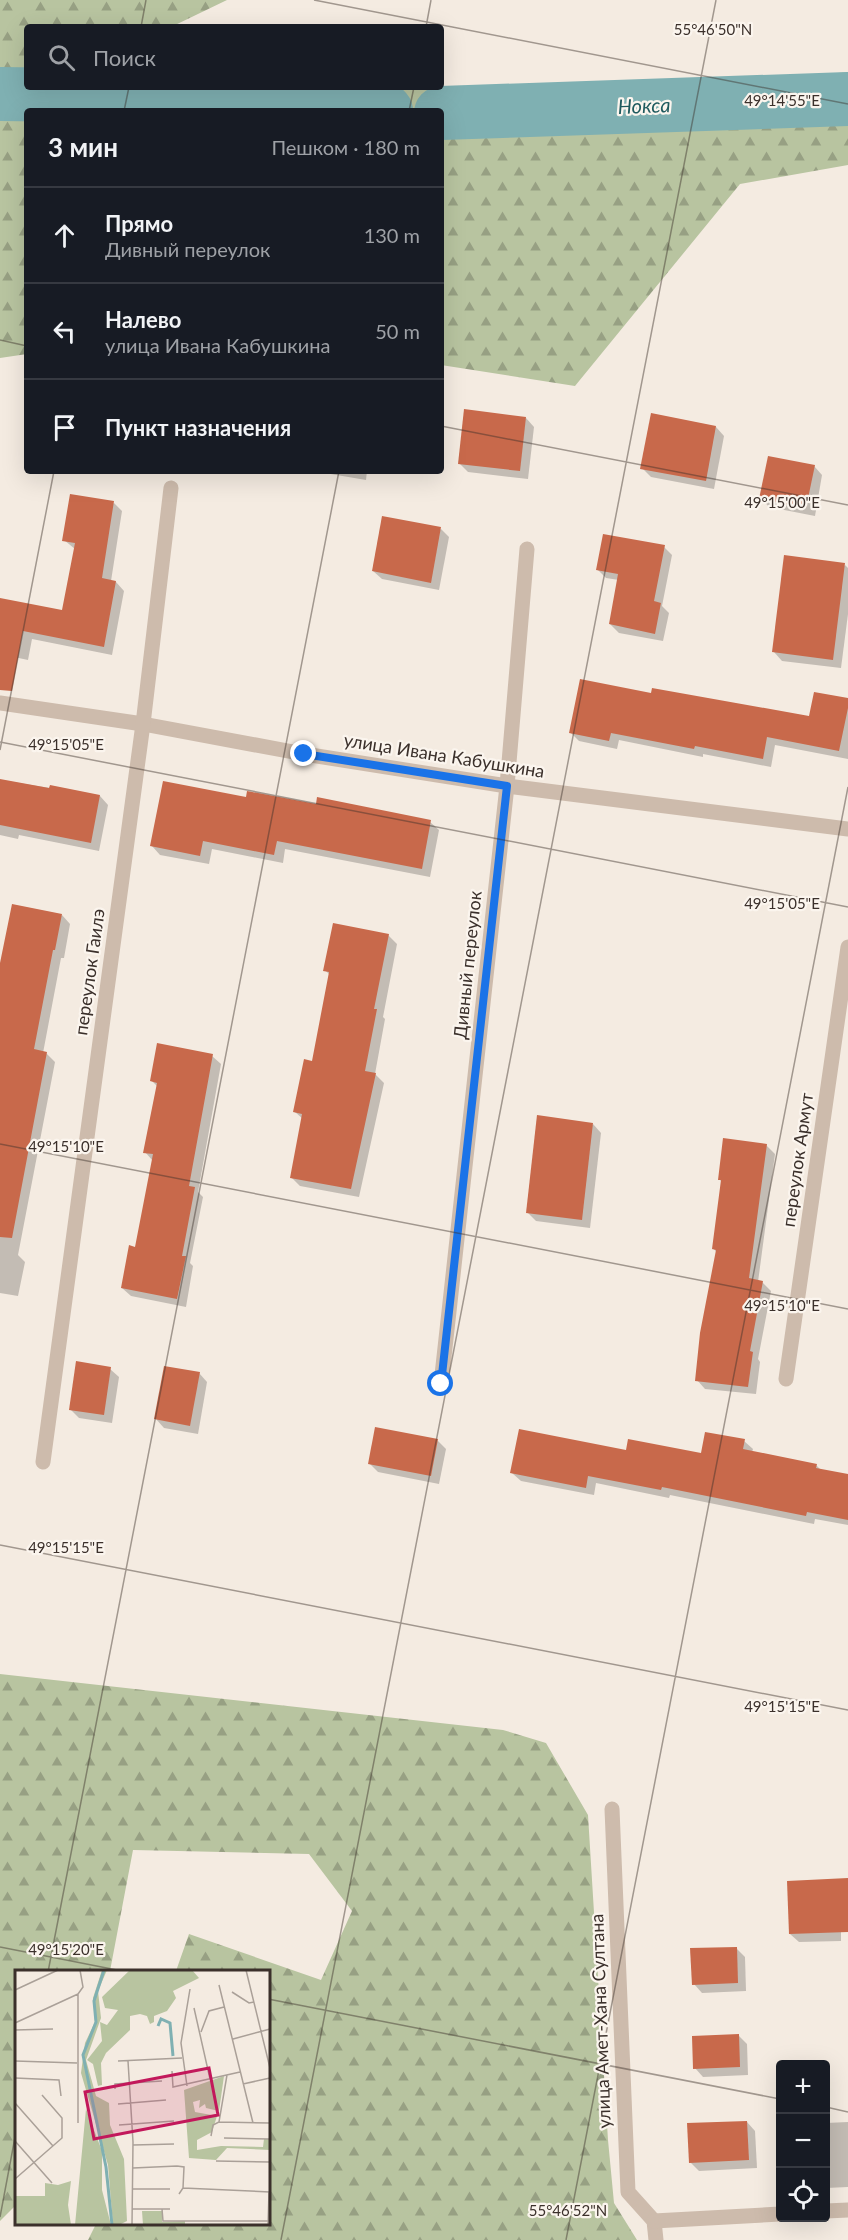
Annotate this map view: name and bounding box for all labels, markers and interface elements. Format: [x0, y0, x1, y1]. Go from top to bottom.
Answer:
text: 55°46'50"N [674, 20, 752, 38]
search box [24, 24, 444, 90]
icon: search [45, 41, 78, 74]
text: Поиск [93, 44, 156, 71]
text: 49°14'55"E [744, 91, 820, 109]
water label: Нокса [617, 92, 671, 118]
text: 3 мин [48, 131, 118, 163]
text: Пешком · 180 m [271, 135, 420, 159]
text: Прямо [105, 210, 173, 237]
icon: ahead [48, 219, 81, 252]
text: 130 m [364, 223, 420, 247]
text: Дивный переулок [105, 237, 270, 261]
text: Налево [105, 306, 181, 333]
icon: left [48, 315, 81, 348]
text: 50 m [375, 319, 420, 343]
text: улица Ивана Кабушкина [105, 333, 330, 357]
icon: arrive [48, 411, 81, 444]
text: Пункт назначения [105, 414, 291, 441]
text: 49°15'00"E [744, 493, 820, 511]
street label: улица Ивана Кабушкина [342, 728, 546, 782]
text: 49°15'05"E [28, 735, 104, 753]
route end [290, 740, 316, 766]
street label: Дивный переулок [448, 889, 486, 1040]
text: 49°15'05"E [744, 894, 820, 912]
street label: переулок Гаилэ [69, 907, 109, 1037]
street label: переулок Армут [777, 1091, 817, 1228]
text: 49°15'10"E [28, 1137, 104, 1155]
text: 49°15'10"E [744, 1296, 820, 1314]
route start [427, 1370, 453, 1396]
text: 49°15'15"E [28, 1538, 104, 1556]
text: 49°15'15"E [744, 1697, 820, 1715]
street label: улица Амет-Хана Султана [585, 1913, 615, 2129]
text: 49°15'20"E [28, 1940, 104, 1958]
inset map [15, 1970, 270, 2225]
map controls [776, 2060, 830, 2222]
button: + [776, 2060, 830, 2114]
button: − [776, 2114, 830, 2168]
button: locate [776, 2168, 830, 2222]
text: 55°46'52"N [529, 2201, 607, 2219]

